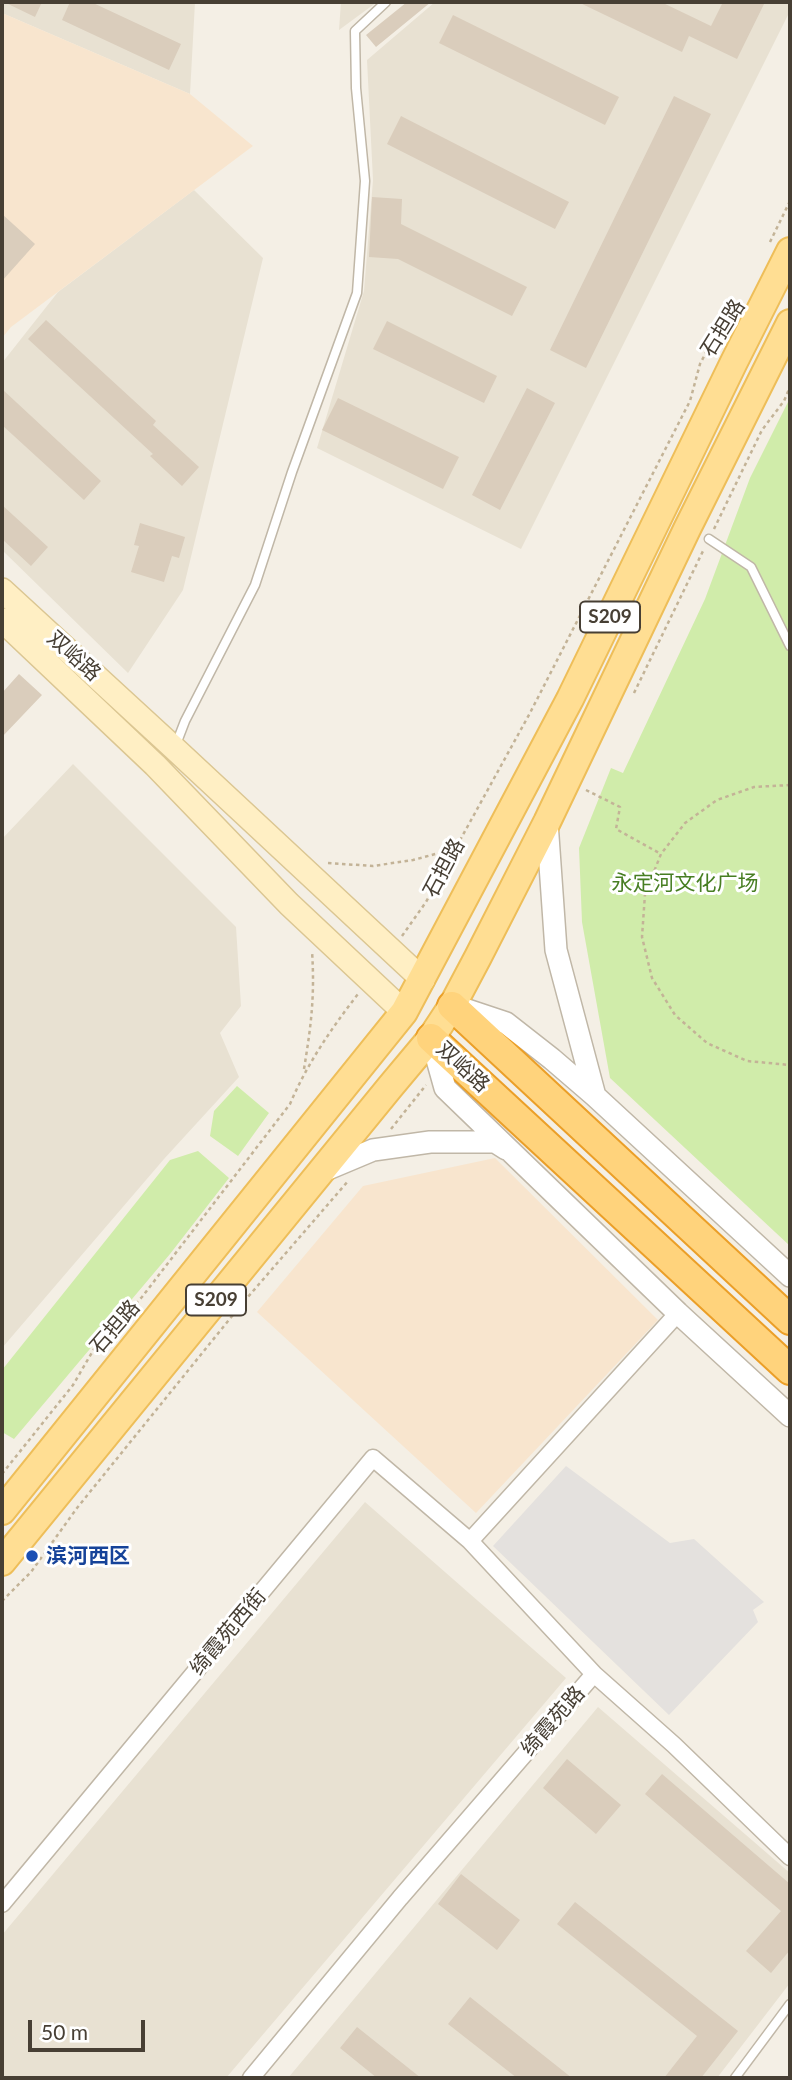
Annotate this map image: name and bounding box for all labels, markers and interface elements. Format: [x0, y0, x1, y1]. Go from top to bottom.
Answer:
street label: 石担路 [696, 295, 750, 361]
road number: S209 [580, 602, 640, 632]
street label: 双峪路 [42, 626, 106, 686]
street label: 石担路 [418, 834, 470, 902]
park label: 永定河文化广场 [612, 870, 758, 896]
street label: 双峪路 [431, 1036, 495, 1098]
road number: S209 [186, 1284, 246, 1316]
street label: 石担路 [85, 1295, 145, 1359]
place label: 滨河西区 [46, 1543, 130, 1569]
marker: 滨河西区 [24, 1548, 40, 1564]
street label: 绮霞苑西街 [185, 1584, 271, 1680]
street label: 绮霞苑路 [516, 1681, 590, 1761]
scale bar [32, 2007, 149, 2050]
text: 50 m [41, 2019, 88, 2044]

